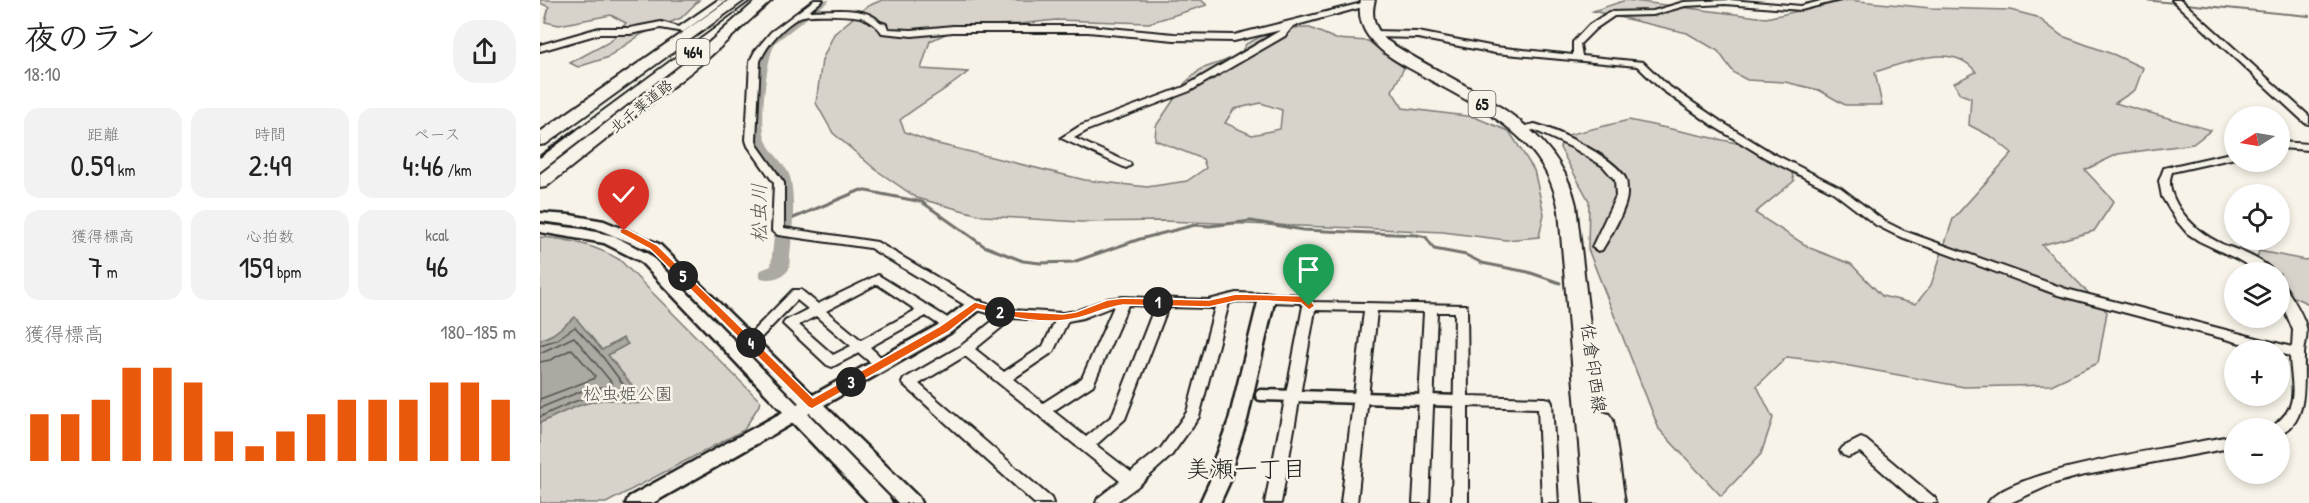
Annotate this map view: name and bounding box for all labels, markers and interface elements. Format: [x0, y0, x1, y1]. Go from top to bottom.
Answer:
text: 夜のラン [24, 15, 156, 59]
button: share [453, 20, 516, 83]
road number: 464 [676, 39, 710, 65]
text: 18:10 [24, 60, 61, 87]
street label: 北千葉道路 [605, 74, 677, 138]
road number: 65 [1468, 91, 1496, 117]
north arrow [2224, 106, 2290, 172]
map controls [2224, 106, 2290, 484]
text: 距離 [87, 123, 119, 145]
text: 時間 [254, 123, 286, 145]
text: ペース [413, 123, 461, 145]
text: 0.59 [71, 145, 114, 185]
text: 2:49 [248, 145, 292, 185]
text: 4:46 [402, 145, 444, 185]
text: km [114, 159, 135, 181]
text: /km [444, 159, 472, 181]
pin [598, 169, 649, 231]
icon: check [607, 178, 640, 211]
water label: 松虫川 [745, 183, 772, 243]
button: locate [2224, 184, 2290, 250]
text: kcal [425, 224, 449, 246]
text: 獲得標高 [71, 225, 135, 247]
text: 心拍数 [246, 225, 294, 247]
pin [1283, 244, 1334, 306]
text: 46 [425, 246, 449, 286]
text: 7 [88, 247, 103, 287]
text: 159 [239, 247, 273, 287]
icon: arrive [1292, 253, 1325, 286]
text: m [103, 261, 118, 283]
text: bpm [273, 261, 301, 283]
pin: 5 [668, 261, 698, 291]
button: layers [2224, 262, 2290, 328]
text: 5 [680, 265, 686, 287]
pin: 1 [1143, 287, 1173, 317]
text: 1 [1155, 291, 1161, 313]
pin: 2 [985, 297, 1015, 327]
text: 2 [996, 301, 1004, 323]
text: 180–185 m [440, 318, 516, 345]
text: 獲得標高 [24, 320, 104, 347]
street label: 佐倉印西線 [1575, 322, 1613, 414]
pin: 4 [736, 328, 766, 358]
text: 4 [748, 332, 754, 354]
button: + [2224, 340, 2290, 406]
pin: 3 [836, 367, 866, 397]
text: 3 [847, 371, 855, 393]
park label: 松虫姫公園 [583, 381, 673, 406]
button: − [2224, 418, 2290, 484]
district label: 美瀬一丁目 [1186, 452, 1306, 484]

